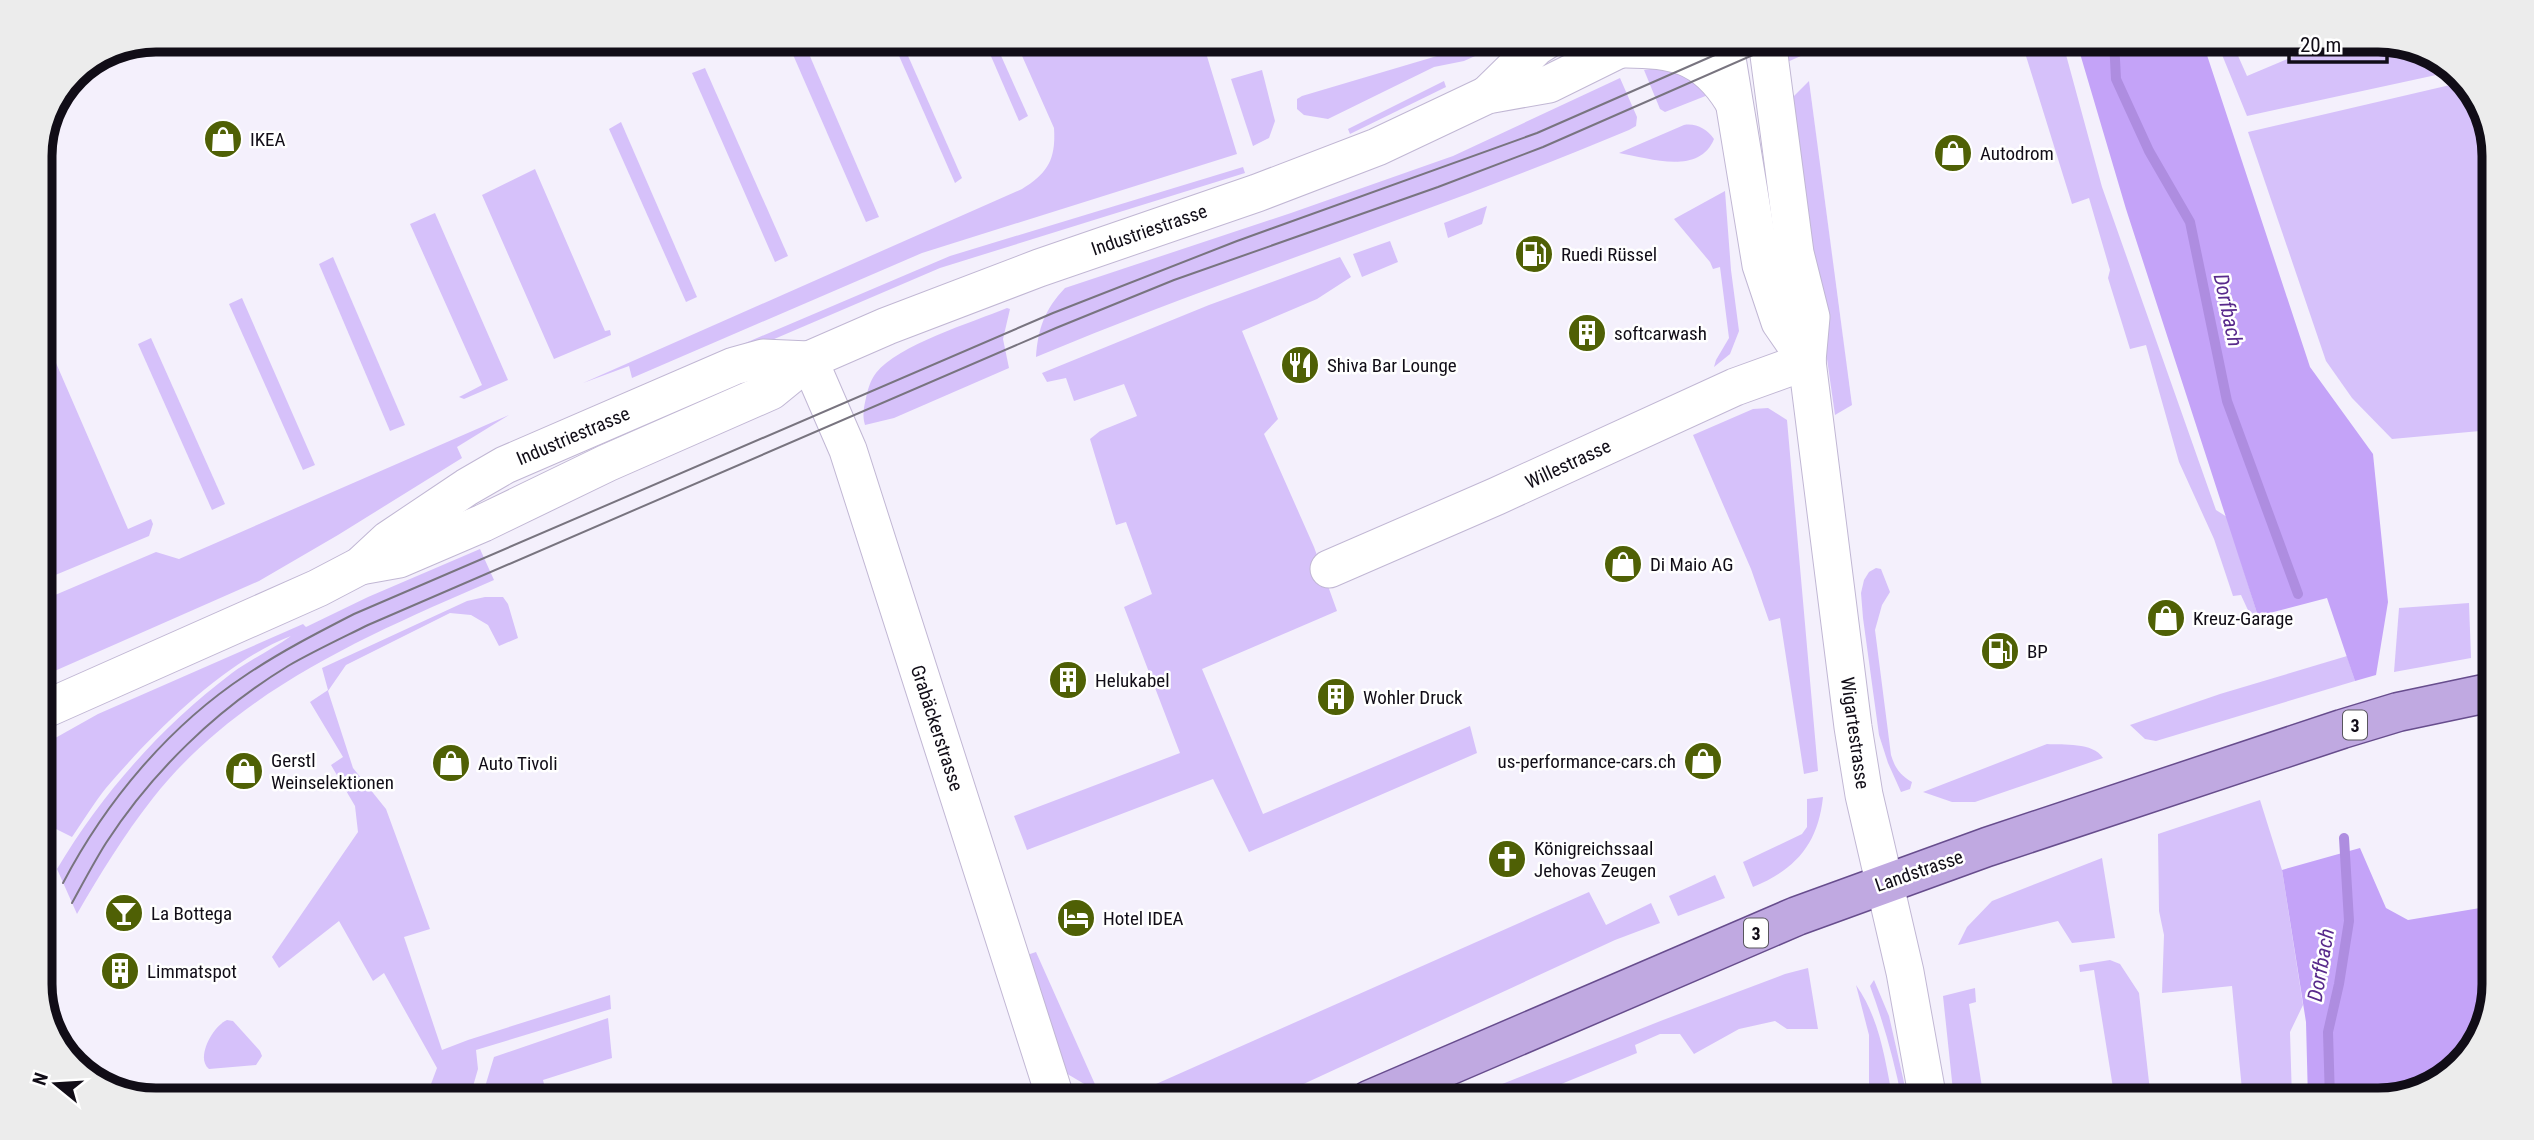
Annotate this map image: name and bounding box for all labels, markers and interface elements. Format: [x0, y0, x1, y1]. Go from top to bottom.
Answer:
scale bar [2289, 21, 2387, 65]
text: 20 m [2300, 33, 2341, 57]
shop icon: IKEA [202, 118, 244, 160]
place label: IKEA [250, 128, 286, 151]
shop icon: Autodrom [1932, 132, 1974, 174]
place label: Autodrom [1980, 142, 2054, 165]
street label: Industriestrasse [1088, 199, 1210, 261]
fuel station icon: Ruedi Rüssel [1513, 233, 1555, 275]
place label: Ruedi Rüssel [1561, 243, 1657, 266]
water label: Dorfbach [2209, 271, 2247, 349]
building icon: softcarwash [1566, 312, 1608, 354]
place label: softcarwash [1614, 322, 1707, 345]
restaurant icon: Shiva Bar Lounge [1279, 344, 1321, 386]
place label: Shiva Bar Lounge [1327, 354, 1457, 377]
street label: Industriestrasse [513, 402, 633, 470]
street label: Willestrasse [1522, 434, 1614, 494]
shop icon: Di Maio AG [1602, 543, 1644, 585]
place label: Di Maio AG [1650, 553, 1733, 576]
shop icon: Kreuz-Garage [2145, 597, 2187, 639]
place label: Kreuz-Garage [2193, 607, 2293, 630]
fuel station icon: BP [1979, 630, 2021, 672]
place label: BP [2027, 640, 2048, 663]
building icon: Helukabel [1047, 659, 1089, 701]
street label: Grabäckerstrasse [906, 662, 968, 794]
place label: Helukabel [1095, 669, 1170, 692]
street label: Wigartestrasse [1836, 675, 1874, 791]
building icon: Wohler Druck [1315, 676, 1357, 718]
place label: Wohler Druck [1363, 686, 1463, 709]
road number: 3 [2343, 710, 2367, 740]
shop icon: us-performance-cars.ch [1682, 740, 1724, 782]
shop icon: Auto Tivoli [430, 742, 472, 784]
place label: Gerstl Weinselektionen [271, 749, 394, 794]
shop icon: Gerstl Weinselektionen [223, 750, 265, 792]
place label: us-performance-cars.ch [1498, 750, 1676, 773]
place label: Auto Tivoli [478, 752, 558, 775]
place label: Königreichssaal Jehovas Zeugen [1534, 837, 1656, 882]
church icon: Königreichssaal Jehovas Zeugen [1486, 838, 1528, 880]
street label: Landstrasse [1872, 845, 1966, 897]
bar icon: La Bottega [103, 892, 145, 934]
hotel icon: Hotel IDEA [1055, 897, 1097, 939]
place label: La Bottega [151, 902, 232, 925]
place label: Hotel IDEA [1103, 907, 1184, 930]
road number: 3 [1744, 918, 1768, 948]
water label: Dorfbach [2303, 927, 2339, 1003]
building icon: Limmatspot [99, 950, 141, 992]
place label: Limmatspot [147, 960, 237, 983]
north arrow [21, 1049, 91, 1119]
text: N [28, 1070, 53, 1088]

